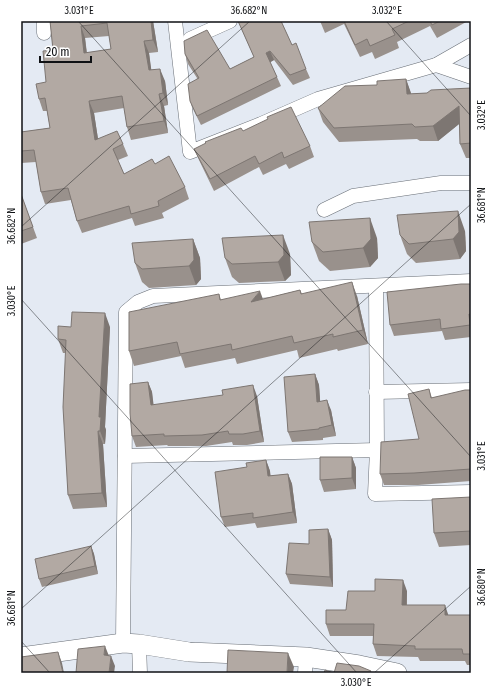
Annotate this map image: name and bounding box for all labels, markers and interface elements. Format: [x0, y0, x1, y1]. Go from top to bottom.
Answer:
text: 3.031°E [64, 5, 94, 17]
text: 36.682°N [231, 5, 267, 17]
text: 3.032°E [372, 5, 402, 17]
scale bar [40, 38, 91, 64]
text: 20 m [46, 45, 70, 59]
text: 3.032°E [476, 100, 488, 130]
text: 36.681°N [476, 187, 488, 223]
text: 36.682°N [6, 208, 18, 244]
text: 3.030°E [6, 285, 18, 316]
text: 3.031°E [476, 441, 488, 471]
text: 36.680°N [476, 568, 488, 606]
text: 36.681°N [6, 590, 18, 626]
text: 3.030°E [341, 677, 372, 689]

